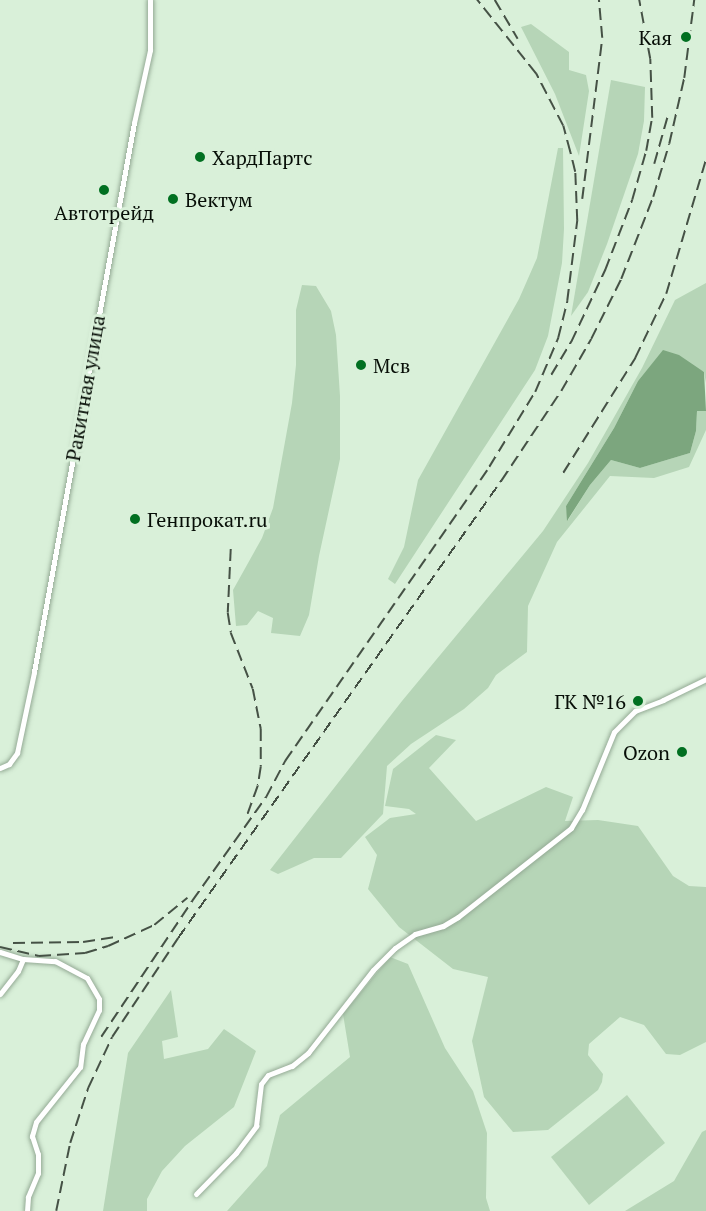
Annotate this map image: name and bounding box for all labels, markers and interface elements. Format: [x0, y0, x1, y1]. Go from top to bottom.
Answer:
place label: Кая [638, 25, 672, 49]
marker: Кая [677, 28, 695, 46]
place label: ХардПартс [212, 145, 312, 169]
marker: ХардПартс [193, 150, 207, 164]
marker: Автотрейд [97, 183, 111, 197]
place label: Вектум [185, 187, 253, 211]
marker: Вектум [166, 192, 180, 206]
place label: Автотрейд [54, 200, 154, 224]
street label: Ракитная улица [60, 313, 110, 463]
place label: Мсв [373, 353, 410, 377]
marker: Мсв [354, 358, 368, 372]
place label: Генпрокат.ru [147, 507, 268, 531]
marker: Генпрокат.ru [128, 512, 142, 526]
place label: ГК №16 [554, 689, 626, 713]
marker: ГК №16 [631, 694, 645, 708]
place label: Ozon [623, 740, 670, 764]
marker: Ozon [675, 745, 689, 759]

